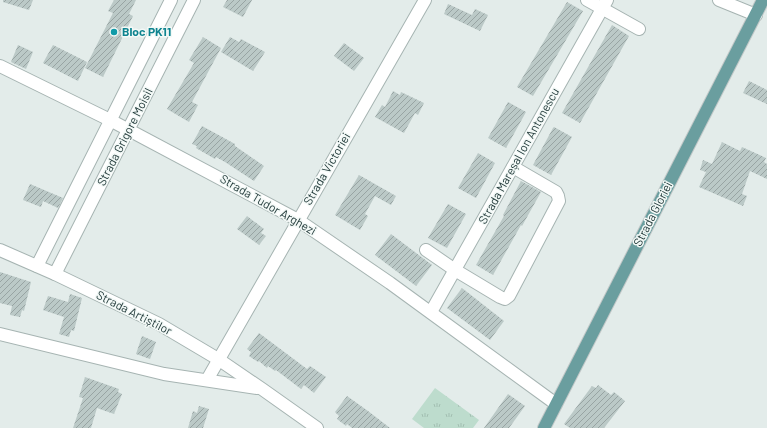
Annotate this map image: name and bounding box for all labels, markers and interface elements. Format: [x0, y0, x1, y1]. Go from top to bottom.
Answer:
place label: Bloc PK11 [122, 24, 171, 38]
marker: Bloc PK11 [109, 27, 119, 37]
street label: Strada Grigore Moisil [93, 85, 155, 188]
street label: Strada Mareșal Ion Antonescu [475, 85, 561, 226]
street label: Strada Victoriei [300, 130, 352, 207]
street label: Strada Tudor Arghezi [218, 171, 319, 237]
street label: Strada Gloriei [630, 179, 674, 248]
street label: Strada Artiștilor [94, 287, 175, 337]

